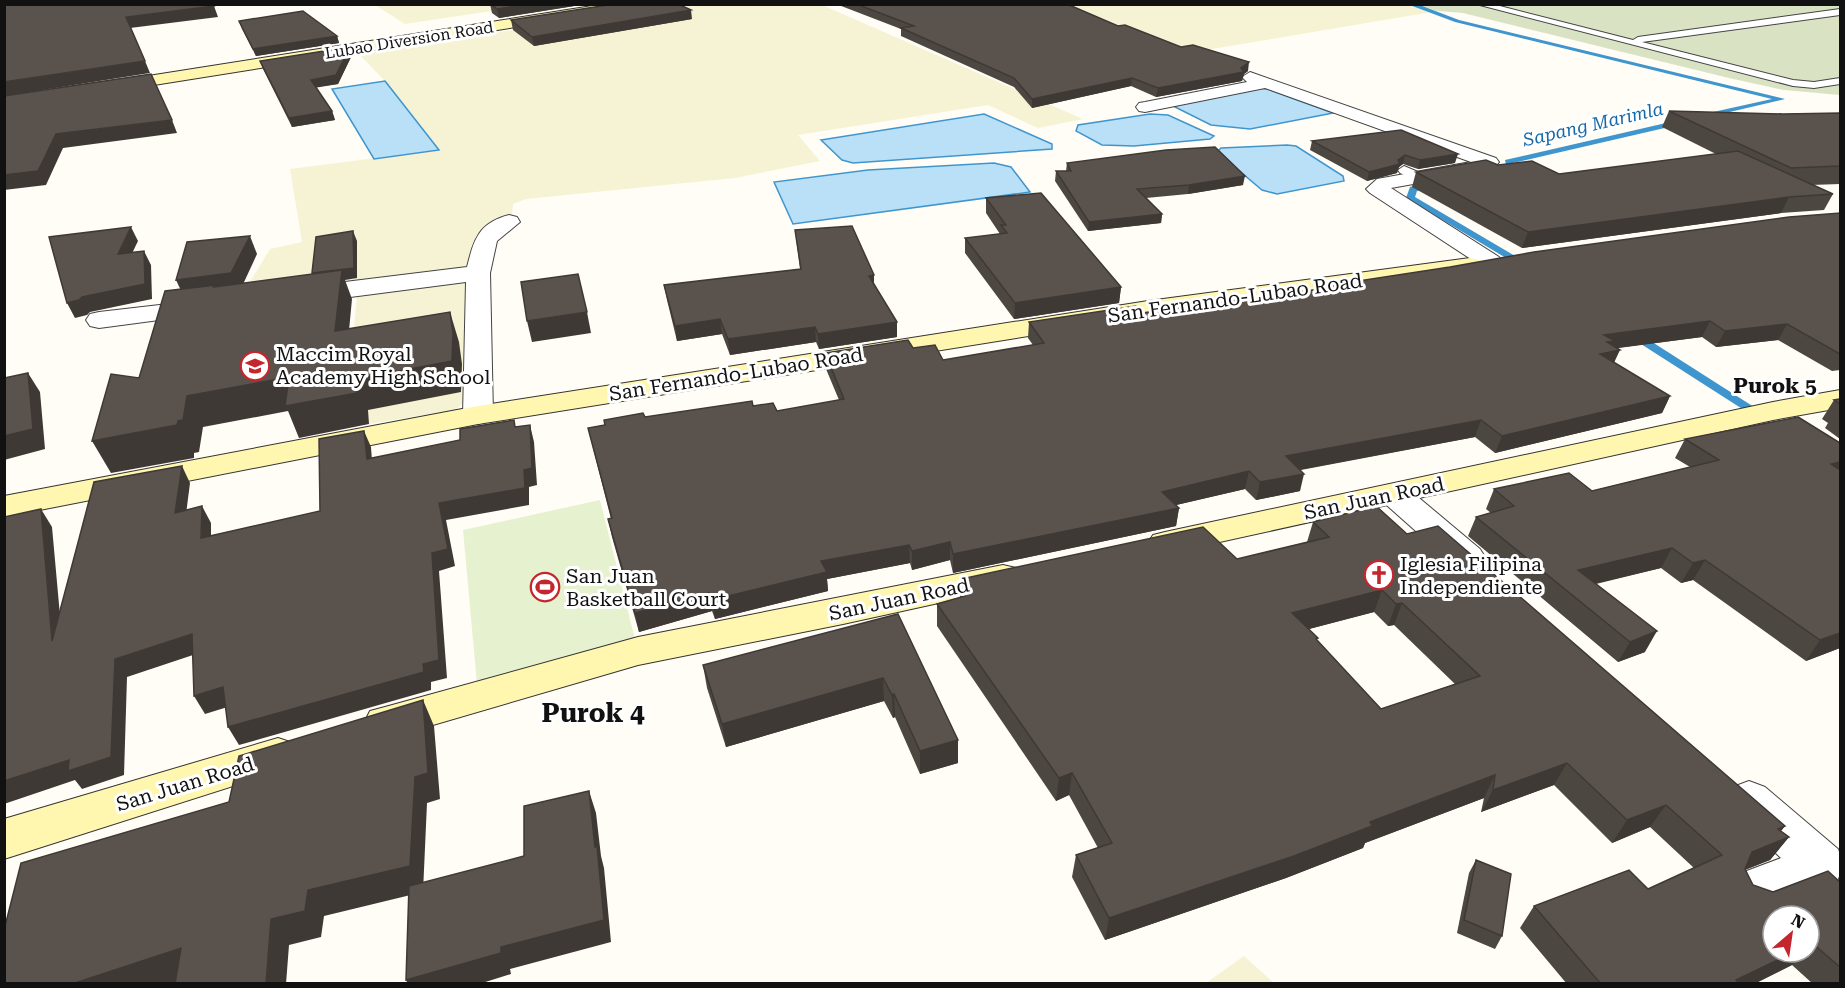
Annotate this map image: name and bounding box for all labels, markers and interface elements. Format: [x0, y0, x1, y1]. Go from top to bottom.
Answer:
street label: Lubao Diversion Road [323, 17, 495, 63]
water label: Sapang Marimla [1520, 98, 1665, 151]
street label: San Fernando-Lubao Road [1106, 268, 1364, 328]
place label: Maccim Royal Academy High School [276, 342, 491, 389]
street label: San Fernando-Lubao Road [607, 342, 865, 406]
school or university icon: Maccim Royal Academy High School [239, 350, 271, 382]
district label: Purok 5 [1733, 374, 1817, 398]
street label: San Juan Road [1302, 471, 1447, 525]
place label: Iglesia Filipina Independiente [1400, 552, 1542, 599]
church icon: Iglesia Filipina Independiente [1363, 559, 1395, 591]
place label: San Juan Basketball Court [566, 564, 727, 611]
sports icon: San Juan Basketball Court [529, 571, 561, 603]
street label: San Juan Road [827, 572, 972, 626]
district label: Purok 4 [541, 698, 645, 728]
street label: San Juan Road [113, 752, 257, 816]
north arrow [1761, 904, 1821, 964]
text: N [1788, 910, 1808, 933]

